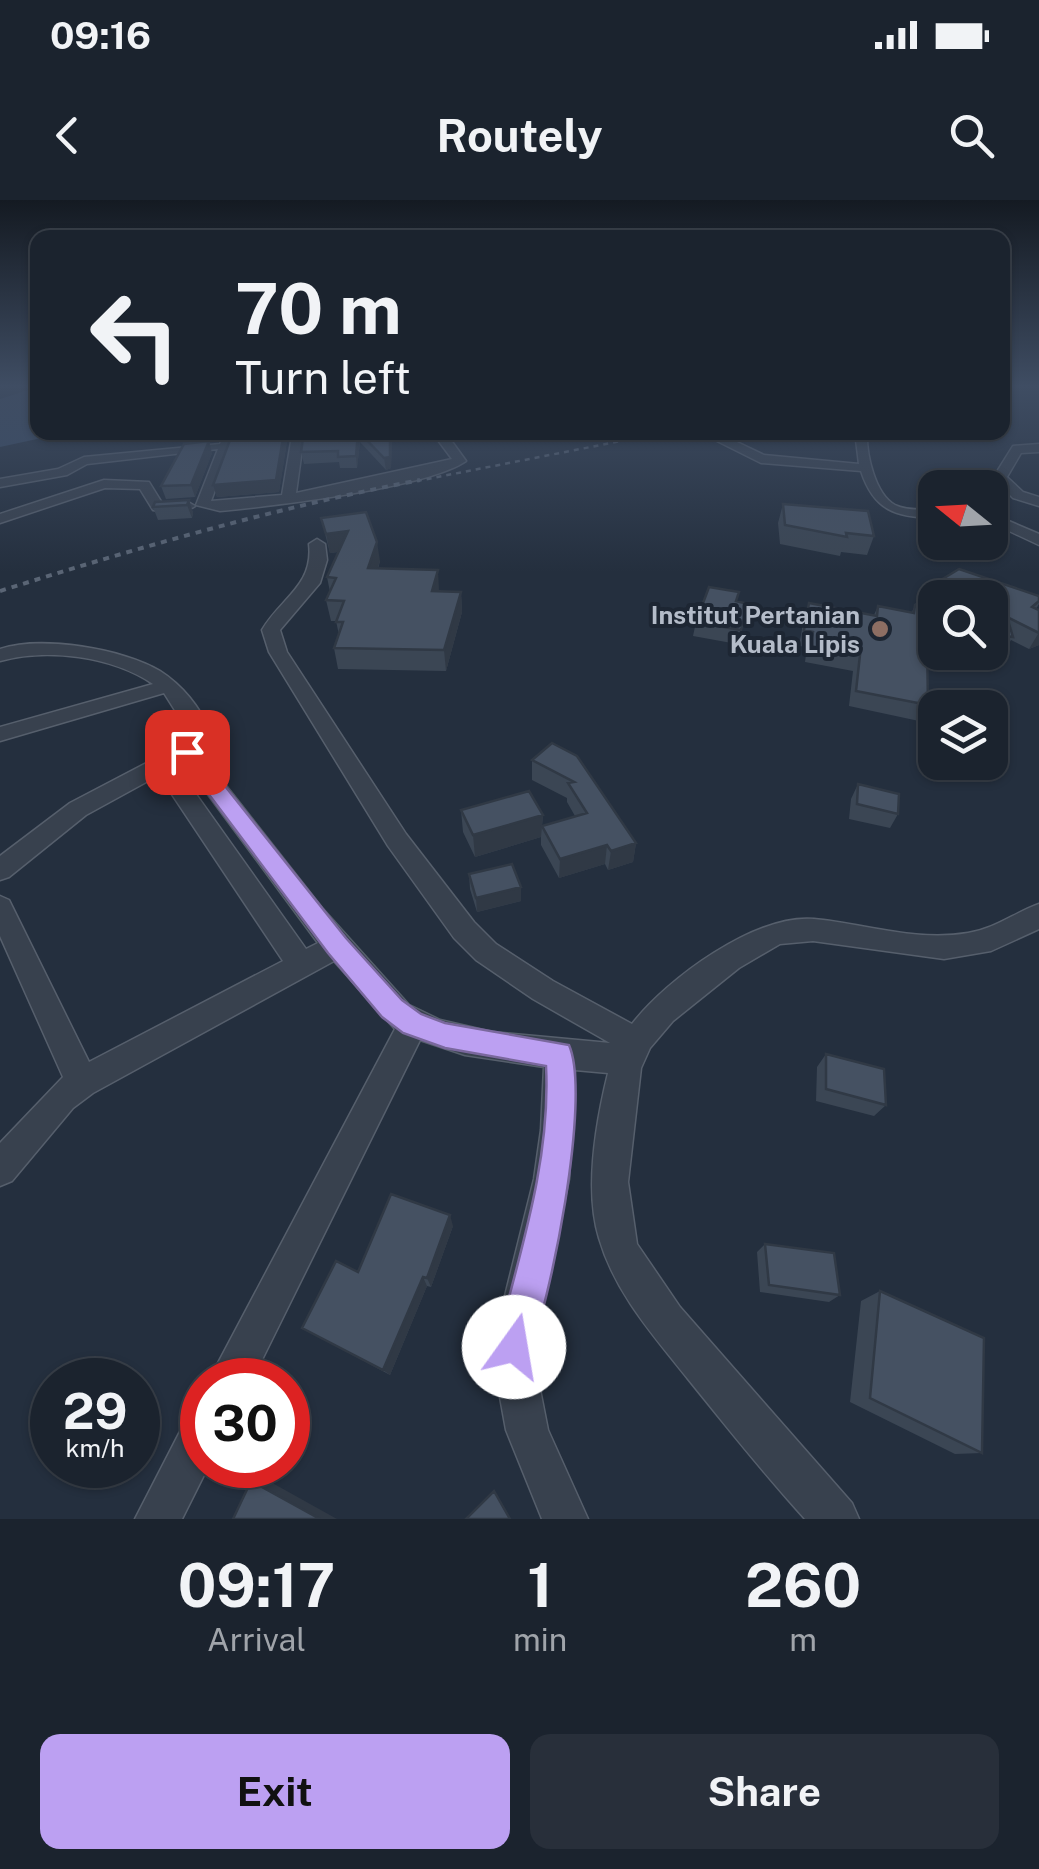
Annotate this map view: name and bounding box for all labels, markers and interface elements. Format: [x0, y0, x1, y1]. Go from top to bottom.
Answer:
text: 09:16 [50, 13, 151, 58]
icon: back [40, 108, 95, 163]
icon: search [944, 108, 999, 163]
text: Routely [437, 109, 602, 162]
text: 70 m [235, 267, 402, 350]
icon: left [70, 270, 200, 400]
text: Turn left [235, 351, 411, 404]
north arrow [918, 470, 1008, 560]
map controls [918, 470, 1008, 780]
button: search [918, 580, 1008, 670]
place label: Institut Pertanian Kuala Lipis [651, 600, 860, 659]
marker: Institut Pertanian Kuala Lipis [869, 618, 891, 640]
button: layers [918, 690, 1008, 780]
pin [145, 710, 230, 795]
icon: arrive [160, 725, 215, 780]
position arrow [462, 1295, 566, 1399]
speed limit sign: 30 [180, 1358, 310, 1488]
text: 29 [63, 1381, 127, 1440]
text: km/h [66, 1433, 124, 1463]
text: 09:17 [178, 1550, 335, 1621]
text: 1 [527, 1550, 553, 1621]
text: 260 [745, 1550, 861, 1621]
text: Arrival [207, 1621, 306, 1658]
text: min [513, 1621, 567, 1658]
text: m [789, 1621, 817, 1658]
button: Exit [40, 1734, 510, 1849]
button: Share [530, 1734, 999, 1849]

